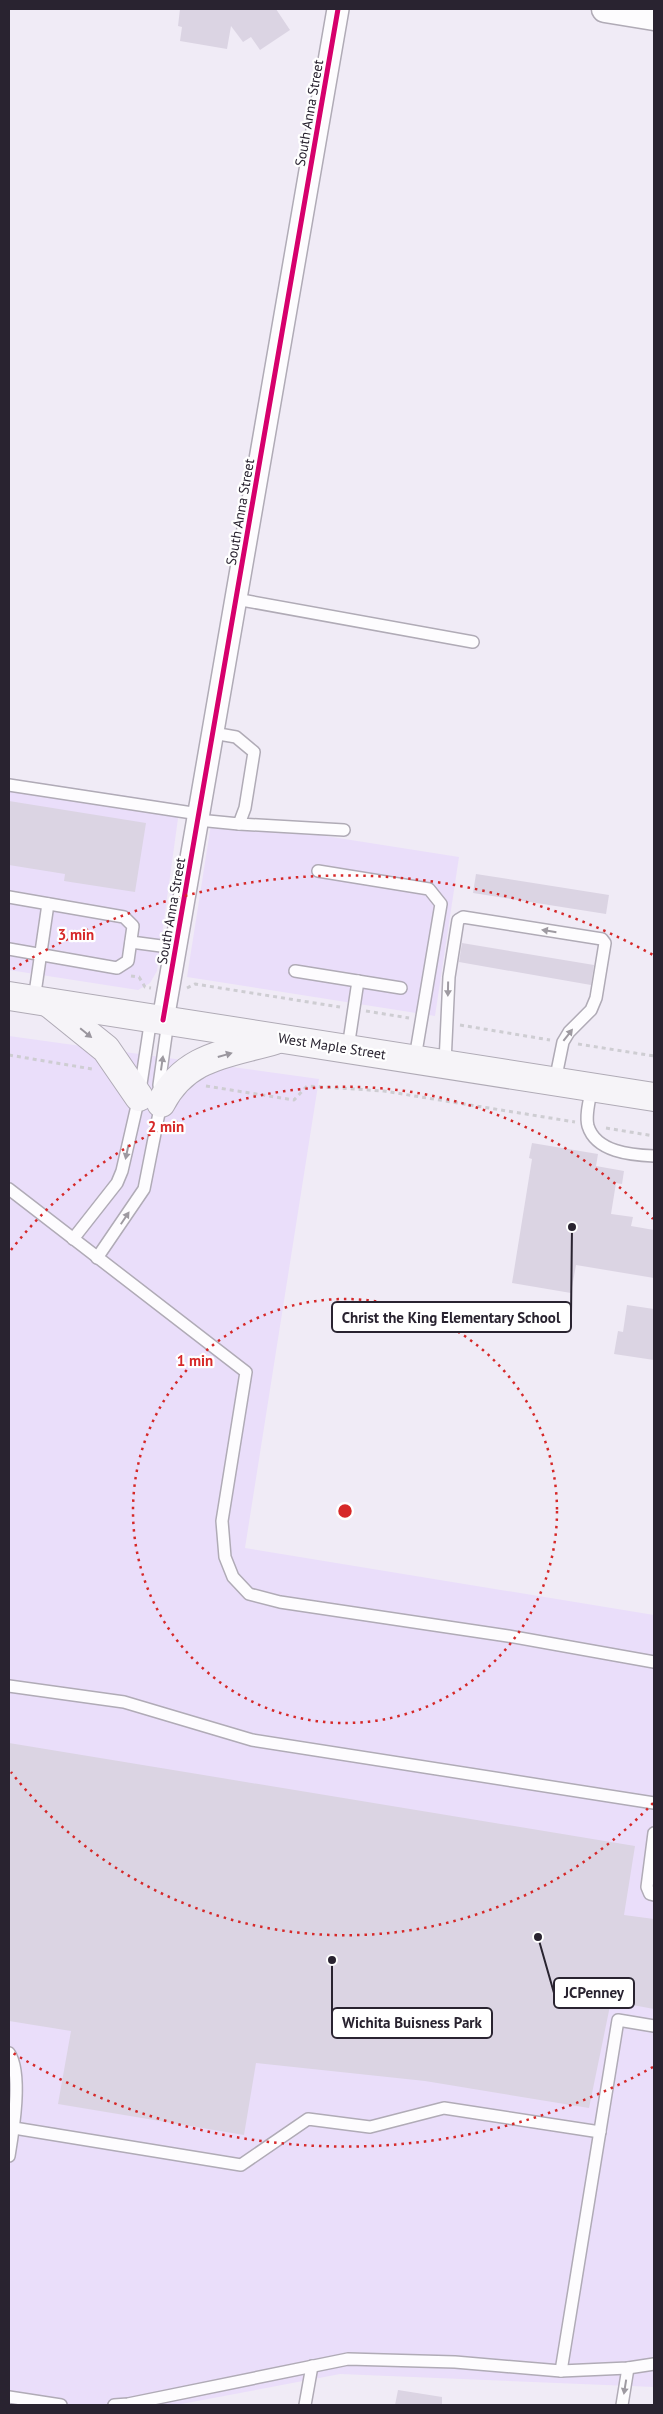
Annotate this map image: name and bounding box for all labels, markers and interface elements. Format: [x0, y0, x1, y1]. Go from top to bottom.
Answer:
street label: South Anna Street [291, 58, 327, 168]
street label: South Anna Street [222, 457, 258, 567]
street label: South Anna Street [153, 856, 189, 966]
text: 3 min [58, 925, 94, 944]
one-way arrow [540, 926, 556, 934]
one-way arrow [444, 982, 452, 998]
one-way arrow [79, 1027, 91, 1039]
street label: West Maple Street [277, 1029, 387, 1063]
one-way arrow [563, 1029, 574, 1042]
one-way arrow [218, 1050, 233, 1058]
one-way arrow [159, 1055, 167, 1071]
text: 2 min [148, 1117, 184, 1136]
one-way arrow [123, 1144, 131, 1160]
one-way arrow [120, 1211, 130, 1224]
callout: Christ the King Elementary School [332, 1302, 571, 1332]
text: Christ the King Elementary School [342, 1308, 561, 1327]
text: 1 min [177, 1351, 213, 1370]
centre of rings [336, 1502, 354, 1520]
callout: JCPenney [554, 1978, 634, 2008]
text: JCPenney [563, 1983, 625, 2002]
callout: Wichita Buisness Park [332, 2008, 492, 2038]
text: Wichita Buisness Park [342, 2013, 483, 2032]
one-way arrow [621, 2379, 629, 2395]

